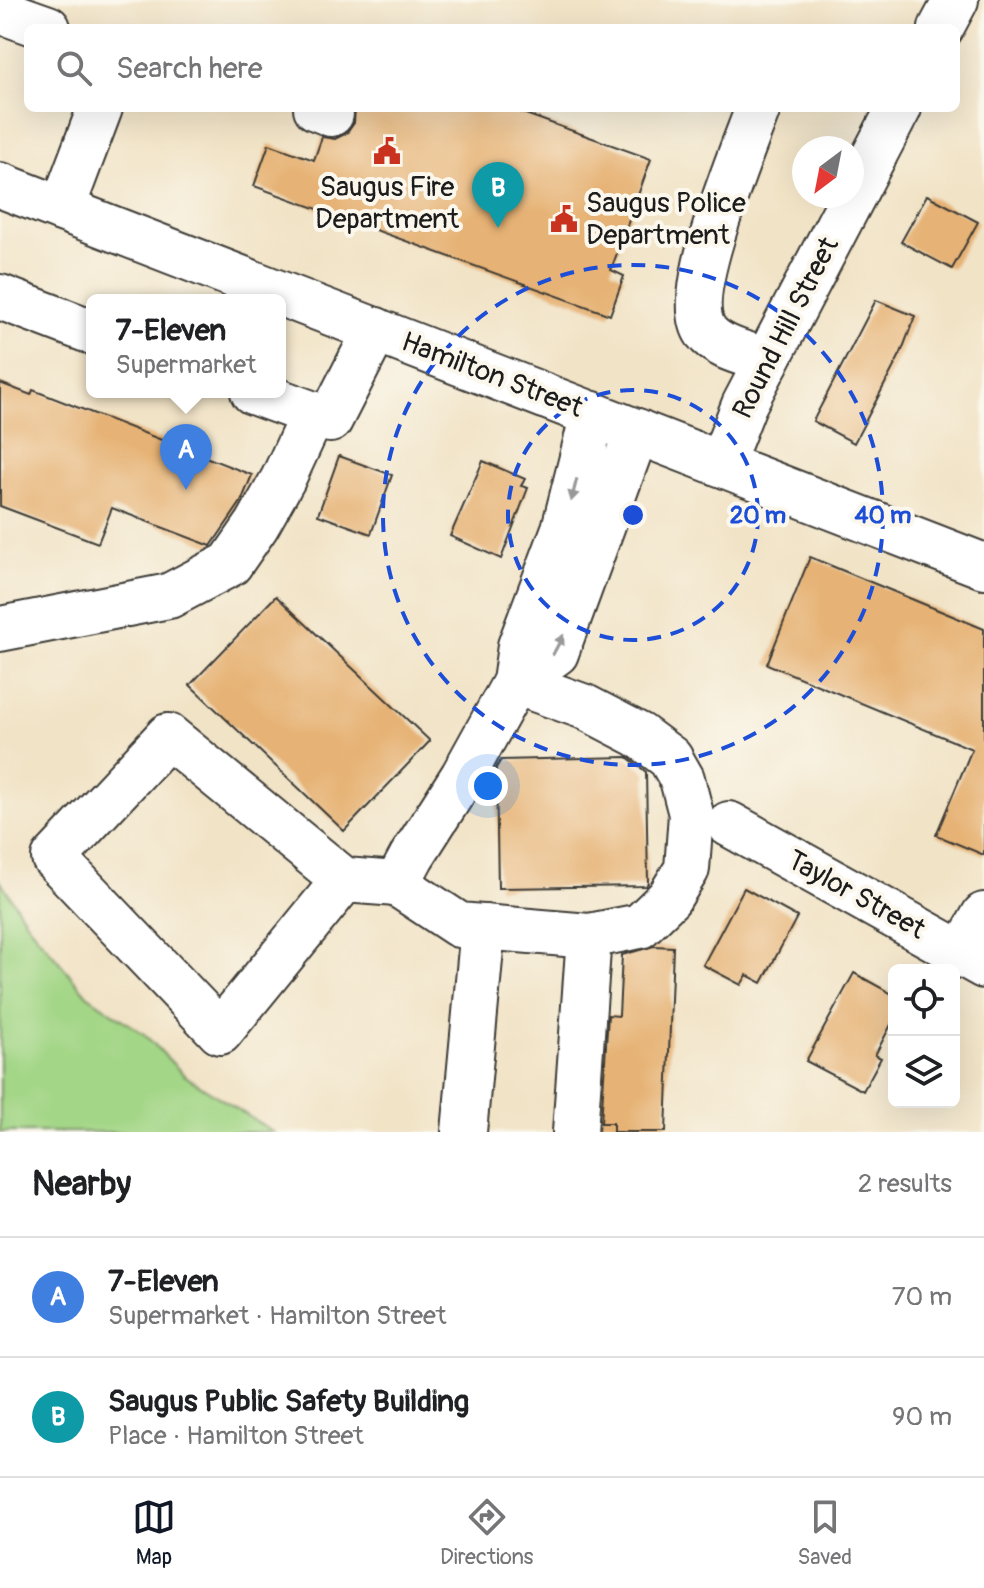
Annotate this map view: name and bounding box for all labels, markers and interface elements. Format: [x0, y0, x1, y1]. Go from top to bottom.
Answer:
search box [24, 24, 960, 112]
icon: search [52, 46, 96, 90]
text: Search here [116, 50, 263, 87]
public building icon: Saugus Fire Department [372, 136, 402, 166]
north arrow [792, 136, 864, 208]
pin: B [472, 162, 524, 228]
place label: Saugus Fire Department [315, 170, 460, 237]
place label: Saugus Police Department [586, 186, 746, 253]
public building icon: Saugus Police Department [549, 204, 579, 234]
street label: Round Hill Street [725, 231, 847, 425]
popup [86, 294, 286, 398]
text: 7-Eleven [115, 312, 226, 349]
street label: Hamilton Street [396, 324, 588, 426]
text: Supermarket [115, 349, 257, 381]
pin: A [160, 424, 212, 490]
one-way arrow [567, 477, 579, 502]
centre of rings [619, 501, 647, 529]
text: 20 m [730, 501, 786, 530]
text: 40 m [855, 501, 911, 530]
one-way arrow [551, 633, 565, 656]
your location [468, 766, 508, 806]
street label: Taylor Street [781, 843, 932, 948]
map controls [888, 964, 960, 1108]
button: locate [888, 964, 960, 1036]
button: layers [888, 1036, 960, 1108]
text: Nearby [32, 1163, 131, 1206]
text: 2 results [858, 1168, 952, 1200]
text: 7-Eleven [108, 1263, 219, 1300]
text: A [50, 1281, 66, 1313]
text: 70 m [892, 1281, 952, 1313]
text: Supermarket · Hamilton Street [108, 1300, 446, 1332]
text: Saugus Public Safety Building [108, 1383, 469, 1420]
text: B [51, 1401, 65, 1433]
text: 90 m [892, 1401, 952, 1433]
text: Place · Hamilton Street [108, 1420, 364, 1452]
tab: Map [132, 1495, 176, 1571]
tab: Directions [440, 1495, 533, 1571]
tab: Saved [797, 1495, 852, 1571]

